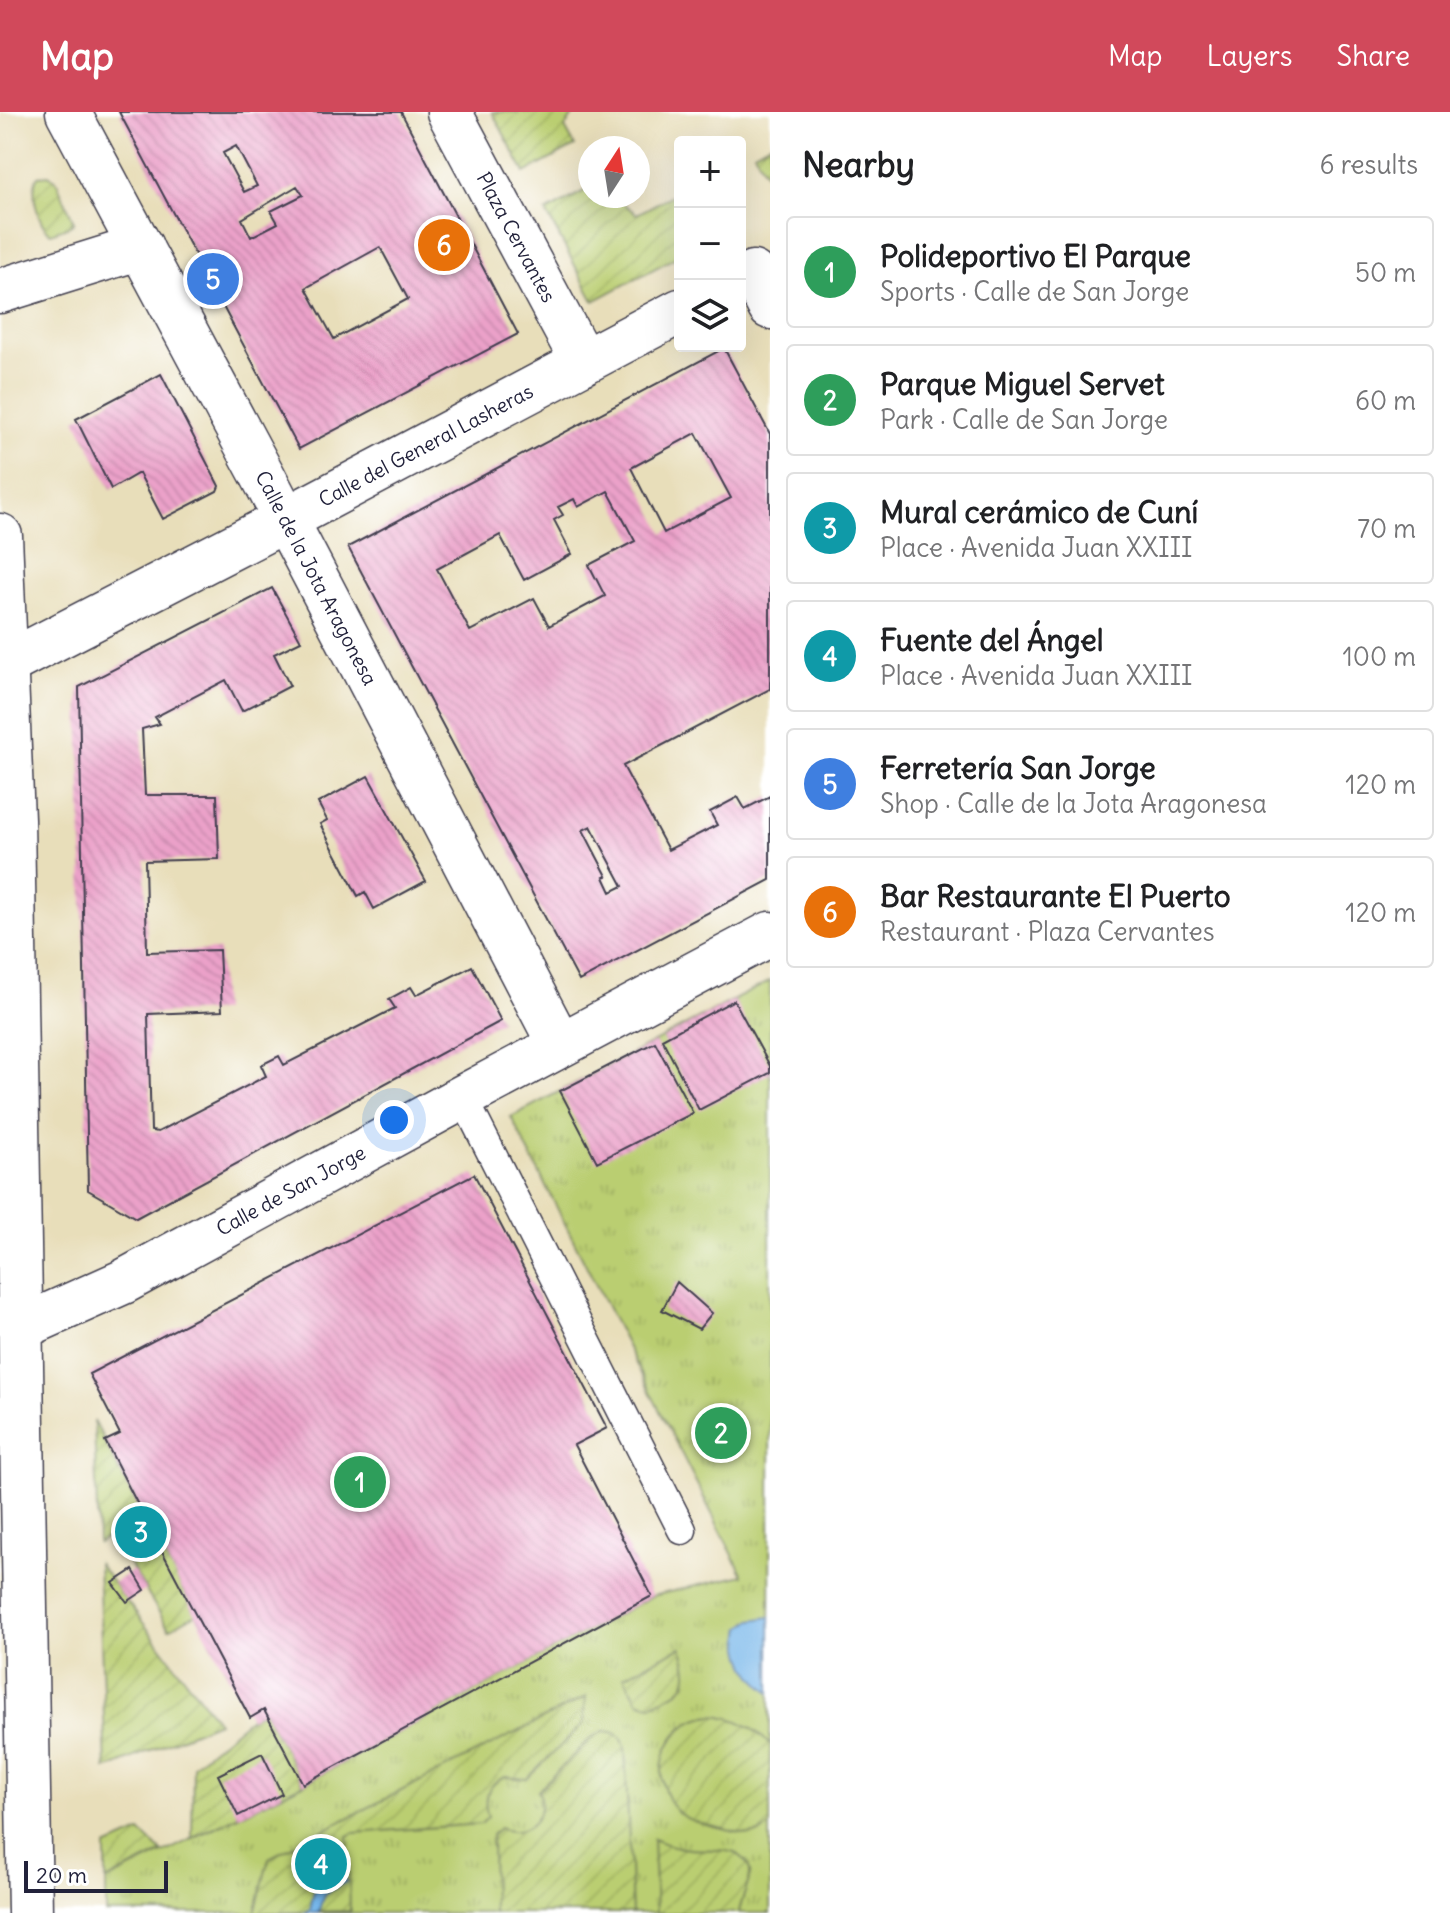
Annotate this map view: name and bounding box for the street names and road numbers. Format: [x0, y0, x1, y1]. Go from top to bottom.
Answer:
street label: Plaza Cervantes [471, 168, 562, 306]
street label: Calle del General Lasheras [314, 378, 537, 512]
street label: Calle de la Jota Aragonesa [250, 466, 383, 689]
street label: Calle de San Jorge [212, 1139, 370, 1241]

